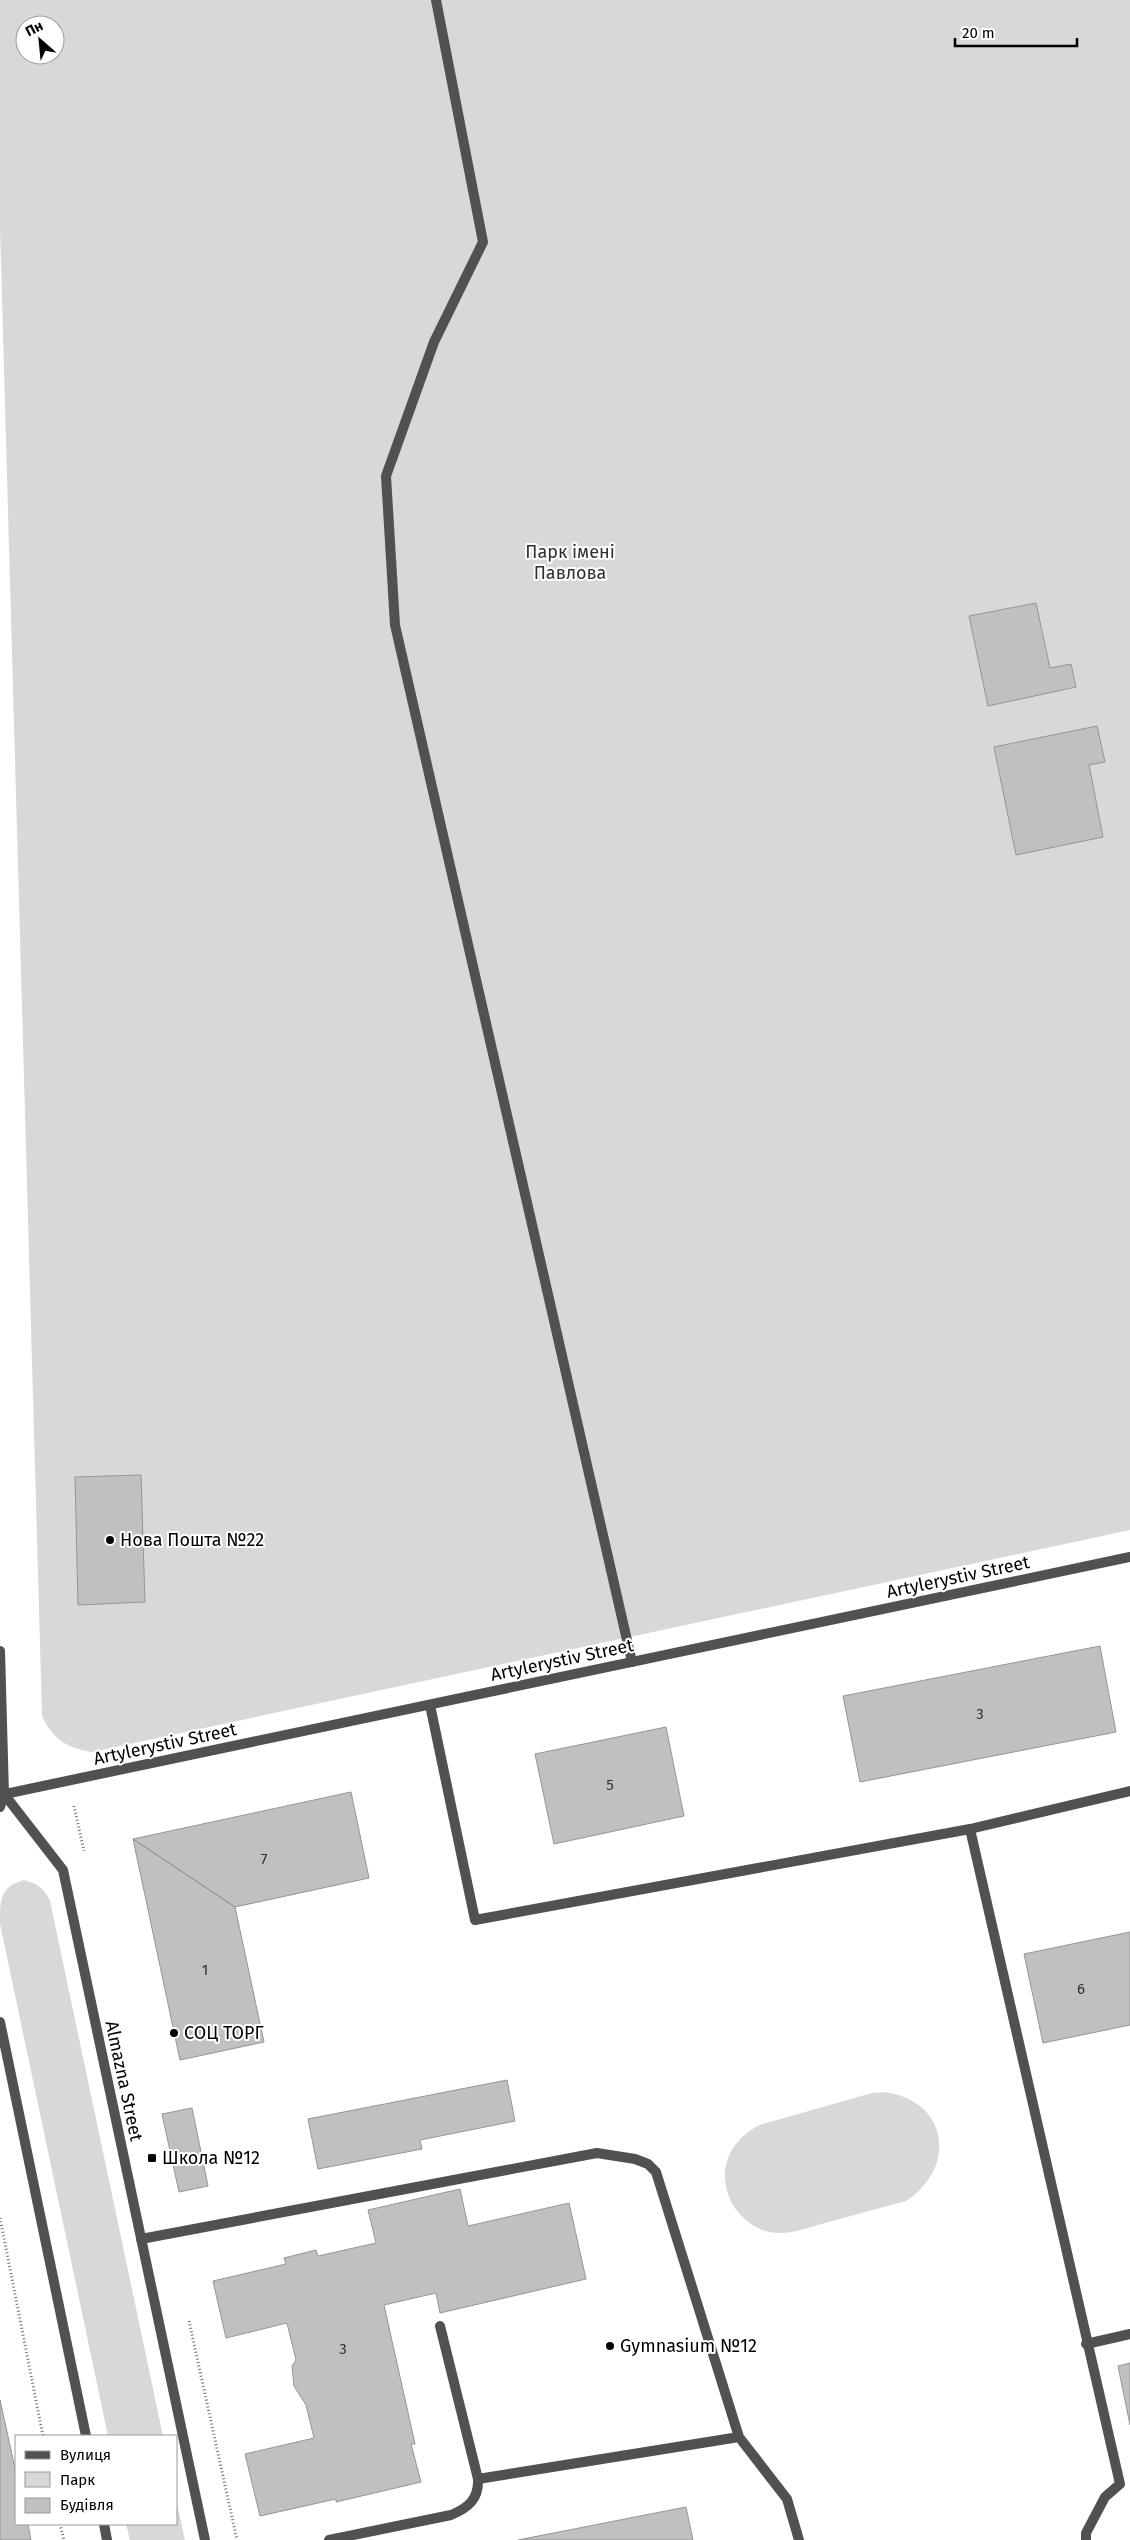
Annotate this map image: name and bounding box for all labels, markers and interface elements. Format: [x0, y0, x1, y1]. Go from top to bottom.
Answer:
north arrow [15, 15, 65, 65]
scale bar [955, 15, 1078, 47]
text: Пн [23, 17, 46, 40]
text: 20 m [962, 24, 995, 42]
park label: Парк імені Павлова [525, 541, 615, 584]
place label: Нова Пошта №22 [120, 1529, 264, 1551]
marker: Нова Пошта №22 [104, 1534, 116, 1546]
street label: Artylerystiv Street [884, 1551, 1032, 1603]
street label: Artylerystiv Street [488, 1634, 636, 1686]
house number: 3 [976, 1705, 984, 1723]
street label: Artylerystiv Street [91, 1718, 239, 1770]
house number: 5 [606, 1776, 614, 1794]
house number: 7 [261, 1850, 268, 1868]
house number: 1 [202, 1961, 208, 1979]
house number: 6 [1077, 1980, 1085, 1998]
street label: Almazna Street [100, 2019, 148, 2144]
place label: СОЦ ТОРГ [184, 2022, 264, 2044]
marker: СОЦ ТОРГ [168, 2027, 180, 2039]
place label: Школа №12 [162, 2147, 260, 2169]
marker: Школа №12 [146, 2152, 158, 2164]
place label: Gymnasium №12 [620, 2335, 757, 2357]
house number: 3 [339, 2340, 347, 2358]
marker: Gymnasium №12 [604, 2340, 616, 2352]
legend [15, 2435, 178, 2525]
text: Вулиця [60, 2446, 111, 2464]
text: Парк [60, 2471, 95, 2489]
text: Будівля [60, 2496, 114, 2514]

